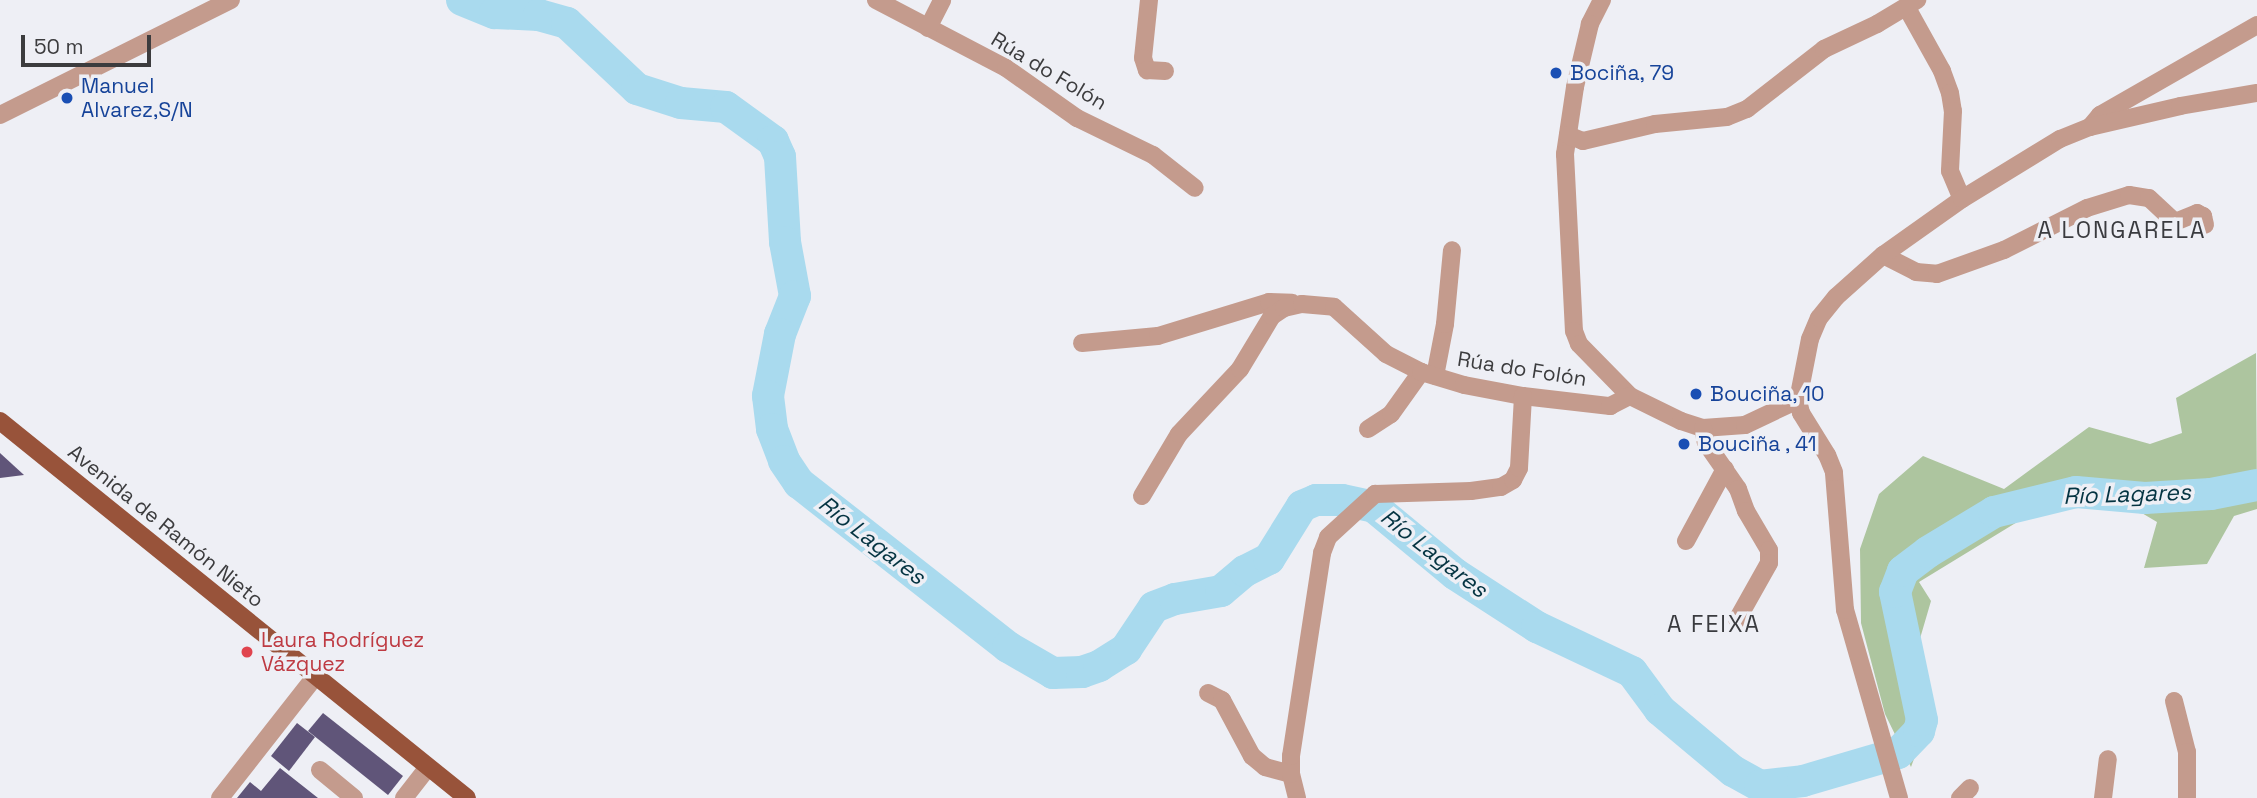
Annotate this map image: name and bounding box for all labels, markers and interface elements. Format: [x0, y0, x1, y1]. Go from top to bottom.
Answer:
scale bar [24, 21, 154, 65]
street label: Rúa do Folón [987, 27, 1111, 115]
text: 50 m [34, 33, 84, 60]
place label: Bociña, 79 [1570, 60, 1675, 86]
marker: Bociña, 79 [1548, 65, 1564, 81]
place label: Manuel Alvarez,S/N [81, 73, 193, 123]
marker: Manuel Alvarez,S/N [59, 90, 75, 106]
district label: A LONGARELA [2039, 216, 2205, 244]
street label: Rúa do Folón [1456, 346, 1588, 392]
place label: Bouciña, 10 [1710, 381, 1825, 407]
marker: Bouciña, 10 [1688, 386, 1704, 402]
place label: Bouciña , 41 [1698, 431, 1818, 457]
marker: Bouciña , 41 [1676, 436, 1692, 452]
street label: Avenida de Ramón Nieto [63, 439, 269, 613]
water label: Río Lagares [2063, 478, 2191, 510]
water label: Río Lagares [813, 490, 931, 590]
water label: Río Lagares [1375, 503, 1493, 603]
district label: A FEIXA [1668, 610, 1760, 638]
place label: Laura Rodríguez Vázquez [261, 627, 424, 677]
marker: Laura Rodríguez Vázquez [239, 644, 255, 660]

